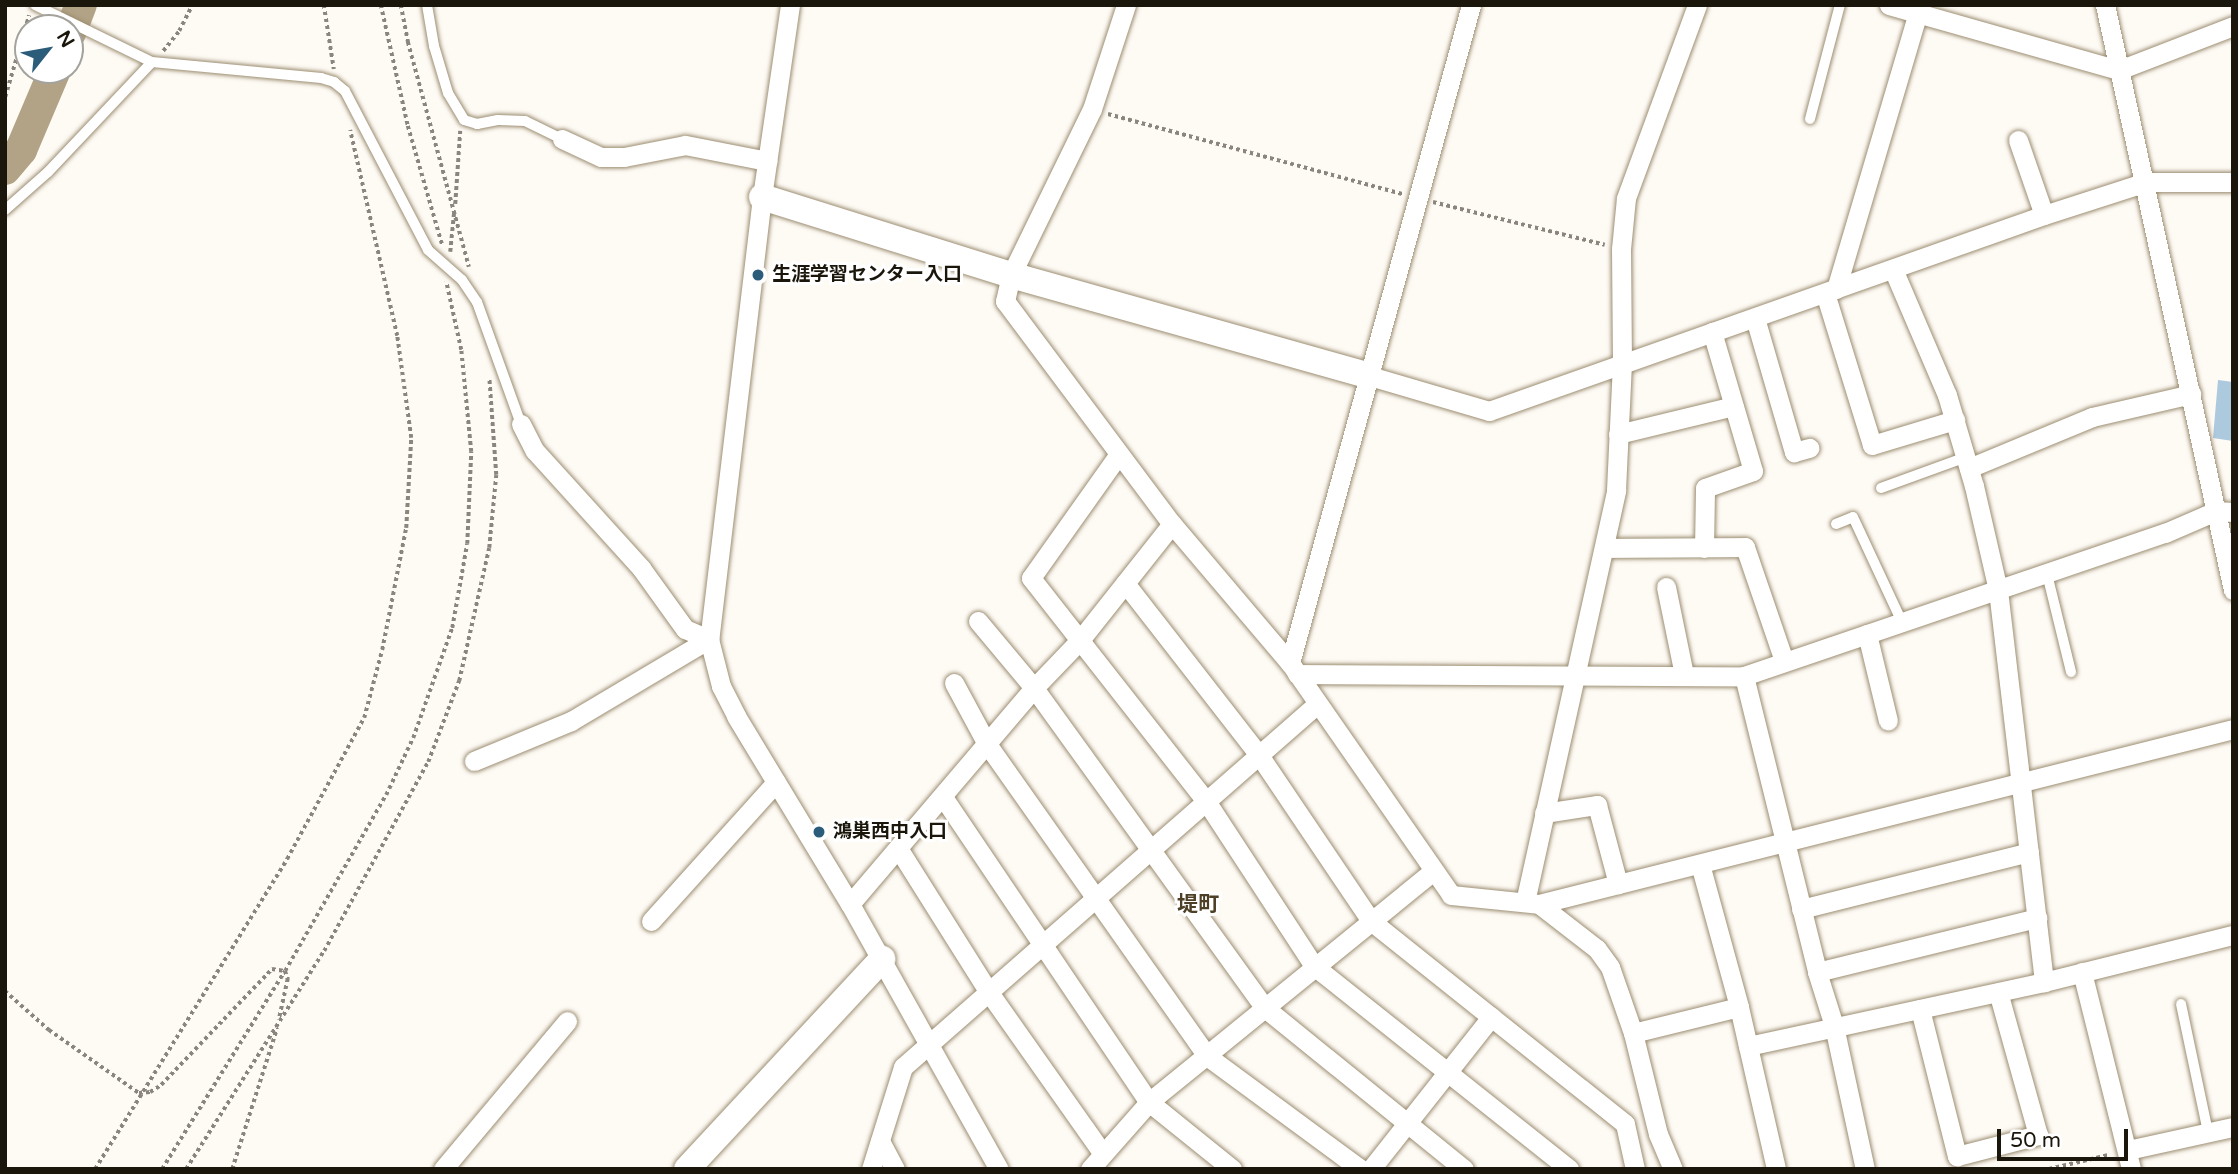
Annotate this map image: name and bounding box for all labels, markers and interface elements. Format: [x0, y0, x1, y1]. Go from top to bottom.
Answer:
north arrow [14, 14, 84, 84]
text: N [52, 27, 79, 51]
place label: 生涯学習センター入口 [772, 264, 962, 286]
marker: 生涯学習センター入口 [750, 267, 766, 283]
place label: 鴻巣西中入口 [833, 821, 947, 843]
marker: 鴻巣西中入口 [811, 824, 827, 840]
district label: 堤町 [1177, 892, 1219, 918]
scale bar [2000, 1114, 2131, 1158]
text: 50 m [2010, 1128, 2061, 1153]

